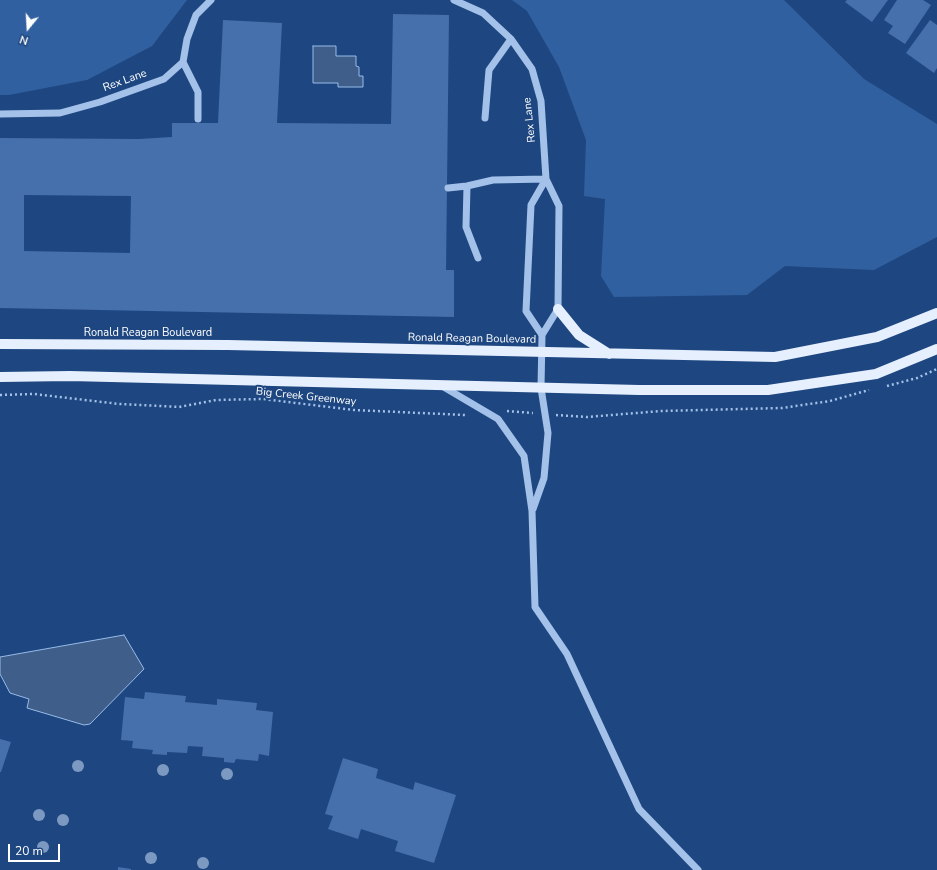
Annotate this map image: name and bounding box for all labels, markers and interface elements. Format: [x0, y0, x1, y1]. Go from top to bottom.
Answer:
north arrow [8, 8, 48, 48]
text: N [18, 31, 30, 48]
street label: Rex Lane [101, 67, 149, 95]
street label: Rex Lane [521, 97, 539, 143]
street label: Ronald Reagan Boulevard [84, 326, 212, 340]
street label: Ronald Reagan Boulevard [408, 331, 536, 347]
street label: Big Creek Greenway [255, 385, 357, 409]
scale bar [10, 836, 62, 862]
text: 20 m [15, 843, 43, 859]

